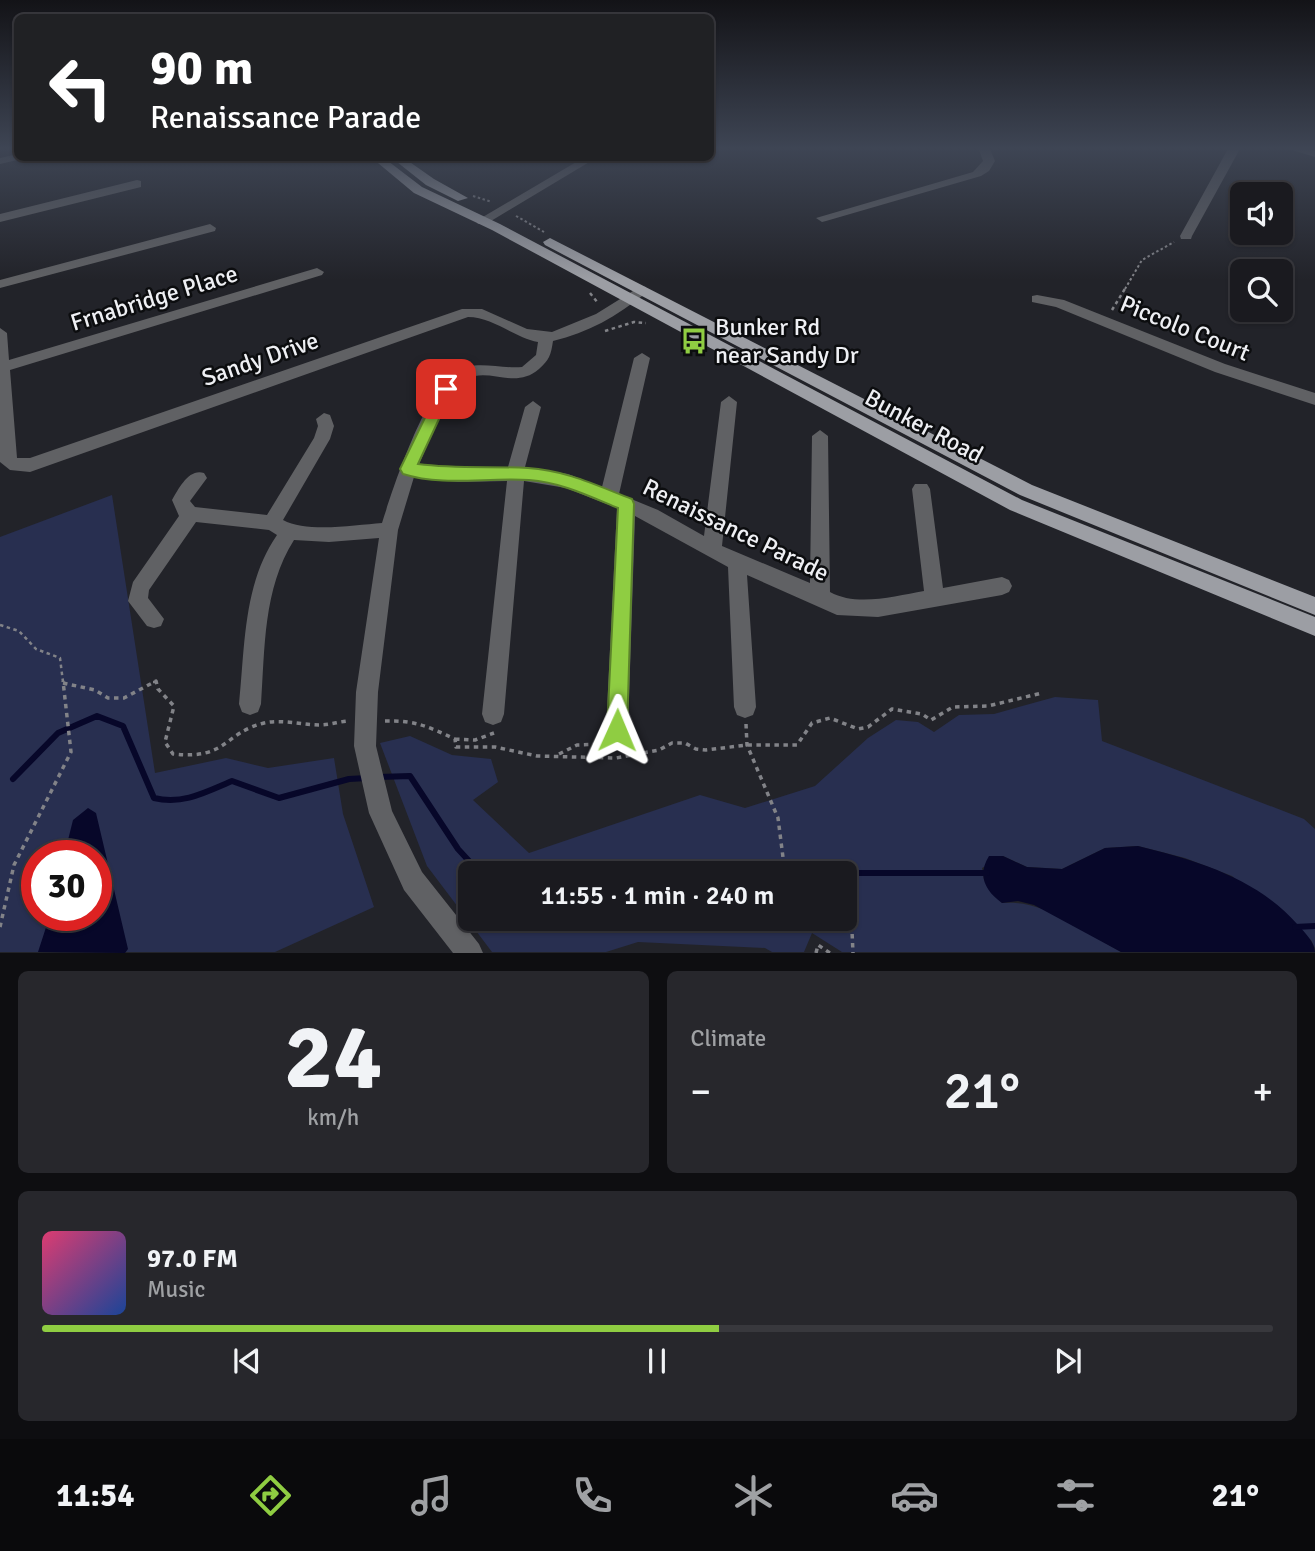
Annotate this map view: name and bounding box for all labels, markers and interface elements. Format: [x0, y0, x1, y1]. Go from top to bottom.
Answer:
text: 90 m [150, 38, 253, 98]
icon: left [35, 42, 126, 133]
text: Renaissance Parade [150, 98, 421, 137]
map controls [1230, 182, 1293, 322]
button: sound [1230, 182, 1293, 245]
street label: Frnabridge Place [67, 258, 241, 338]
button: search [1230, 259, 1293, 322]
street label: Piccolo Court [1116, 288, 1254, 368]
place label: Bunker Rd near Sandy Dr [715, 312, 859, 370]
street label: Sandy Drive [198, 325, 322, 393]
bus stop icon: Bunker Rd near Sandy Dr [679, 326, 709, 356]
pin [416, 359, 476, 419]
icon: arrive [427, 370, 465, 408]
street label: Bunker Road [860, 382, 988, 470]
street label: Renaissance Parade [638, 472, 834, 588]
position arrow [580, 693, 654, 767]
speed limit sign: 30 [21, 840, 112, 931]
text: 11:55 · 1 min · 240 m [541, 880, 774, 912]
text: 24 [284, 1001, 382, 1114]
text: Climate [691, 1024, 766, 1053]
text: 21° [944, 1059, 1020, 1123]
text: − [691, 1068, 711, 1115]
text: + [1252, 1068, 1273, 1115]
text: km/h [307, 1103, 359, 1132]
text: 97.0 FM [147, 1243, 238, 1275]
text: Music [147, 1275, 205, 1304]
icon: previous [228, 1342, 266, 1380]
icon: pause [638, 1342, 676, 1380]
icon: next [1049, 1342, 1087, 1380]
icon: directions [246, 1471, 295, 1520]
icon: music [407, 1471, 456, 1520]
icon: phone [568, 1471, 617, 1520]
icon: climate [729, 1471, 778, 1520]
icon: car [890, 1471, 939, 1520]
icon: filters [1051, 1471, 1100, 1520]
text: 11:54 [56, 1476, 134, 1515]
text: 21° [1212, 1476, 1259, 1515]

